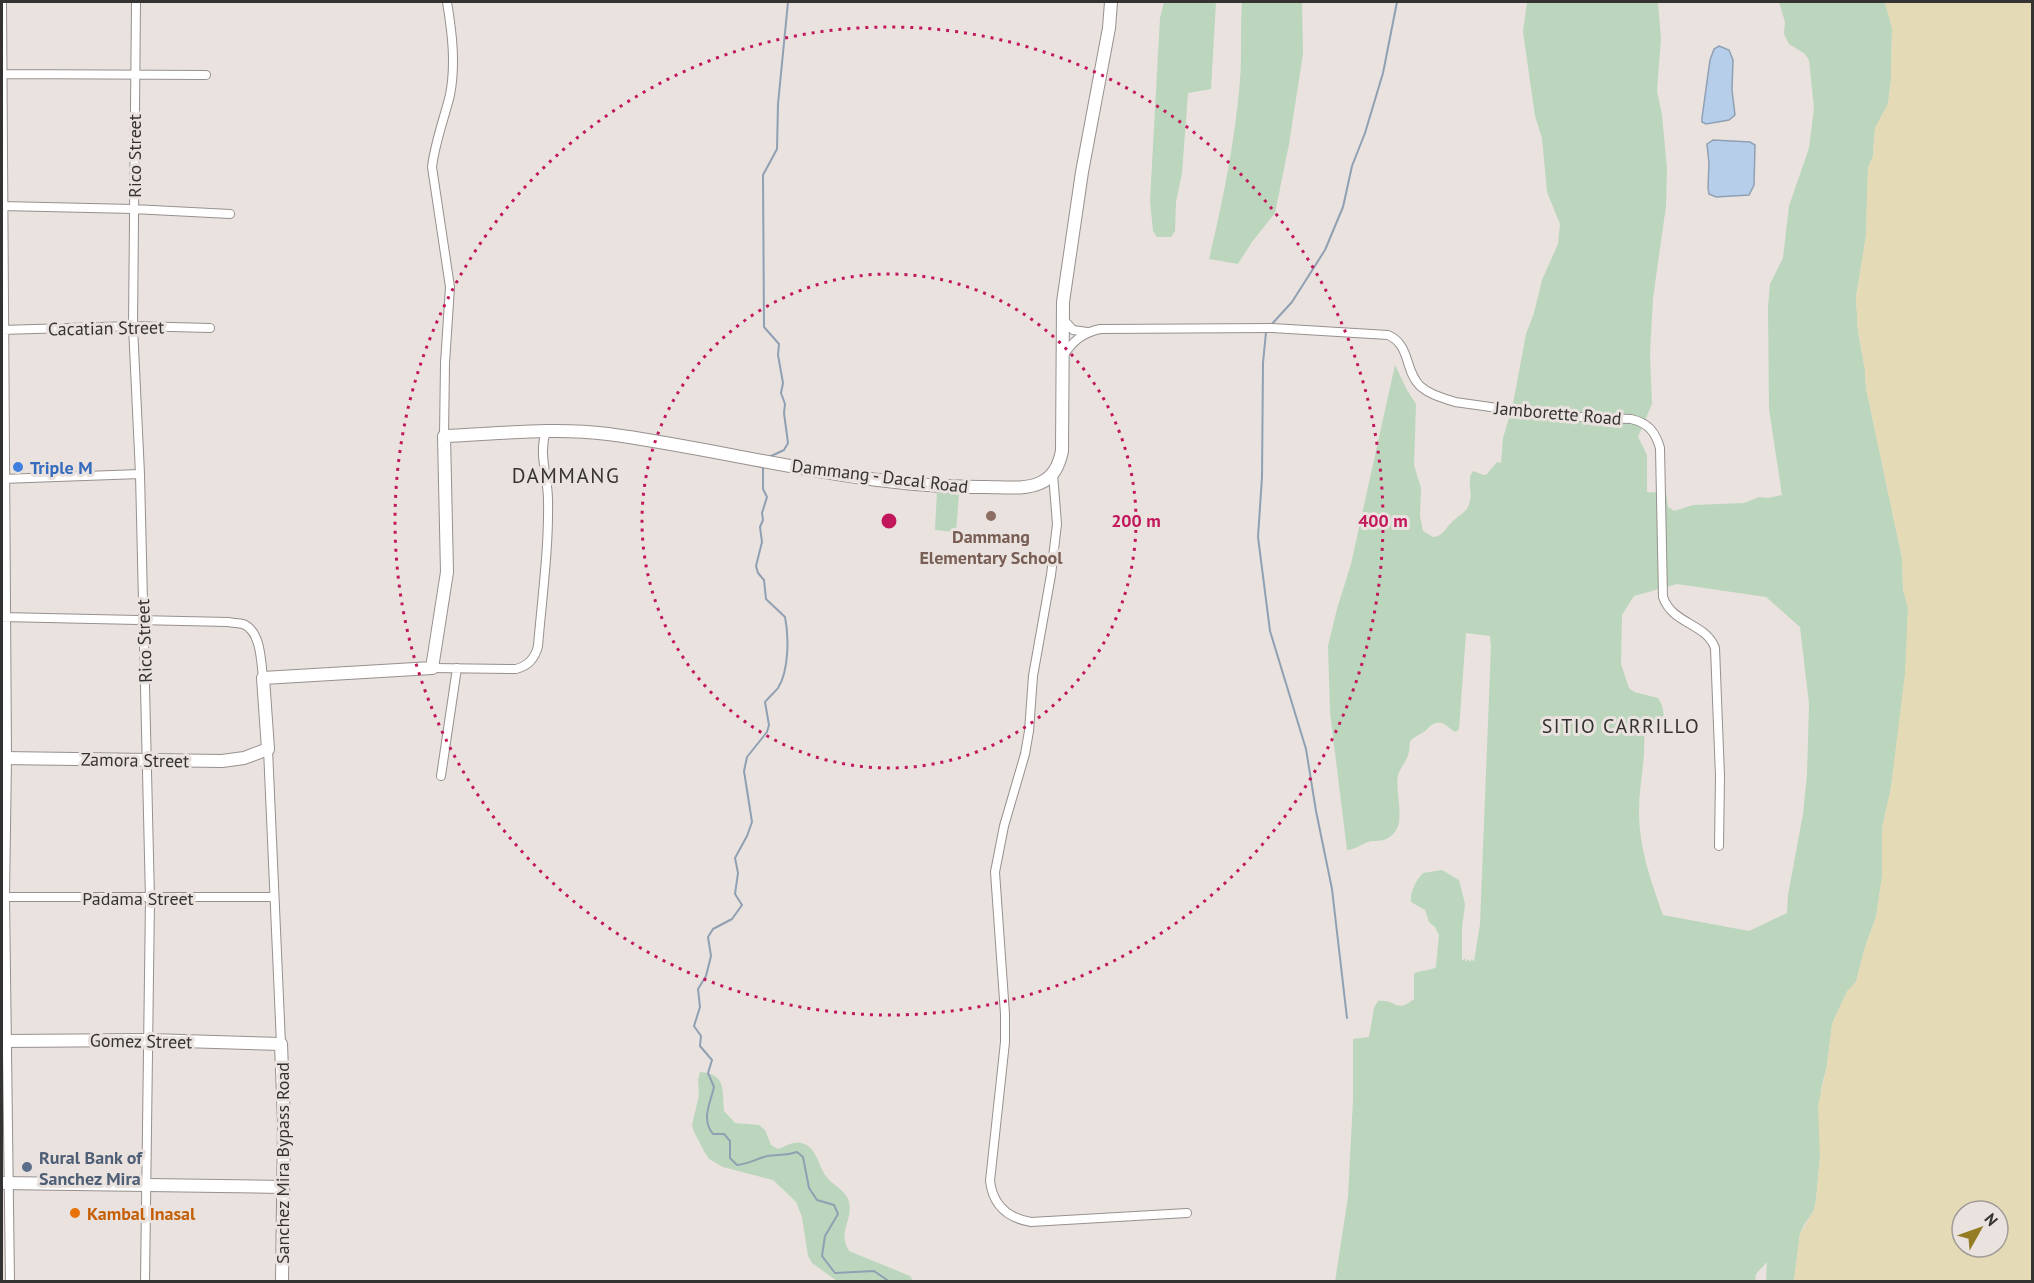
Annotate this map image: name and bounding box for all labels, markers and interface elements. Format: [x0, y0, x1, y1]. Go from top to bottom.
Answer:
street label: Rico Street [123, 114, 146, 198]
street label: Cacatian Street [48, 315, 164, 341]
street label: Jamborette Road [1493, 396, 1623, 430]
street label: Dammang - Dacal Road [791, 454, 969, 498]
place label: Triple M [30, 456, 93, 479]
marker: Triple M [11, 460, 25, 474]
district label: DAMMANG [512, 462, 620, 489]
marker: Dammang Elementary School [984, 509, 998, 523]
text: 200 m [1111, 509, 1161, 532]
text: 400 m [1358, 509, 1408, 532]
centre of rings [879, 511, 899, 531]
place label: Dammang Elementary School [919, 525, 1063, 569]
street label: Rico Street [131, 599, 157, 683]
district label: SITIO CARRILLO [1542, 713, 1700, 739]
street label: Zamora Street [81, 748, 189, 772]
street label: Padama Street [82, 887, 194, 910]
street label: Gomez Street [90, 1029, 192, 1053]
street label: Sanchez Mira Bypass Road [271, 1062, 294, 1264]
place label: Rural Bank of Sanchez Mira [39, 1146, 143, 1190]
marker: Rural Bank of Sanchez Mira [20, 1160, 34, 1174]
north arrow [1950, 1199, 2010, 1259]
place label: Kambal Inasal [87, 1202, 196, 1225]
marker: Kambal Inasal [68, 1206, 82, 1220]
text: N [1980, 1209, 2003, 1230]

